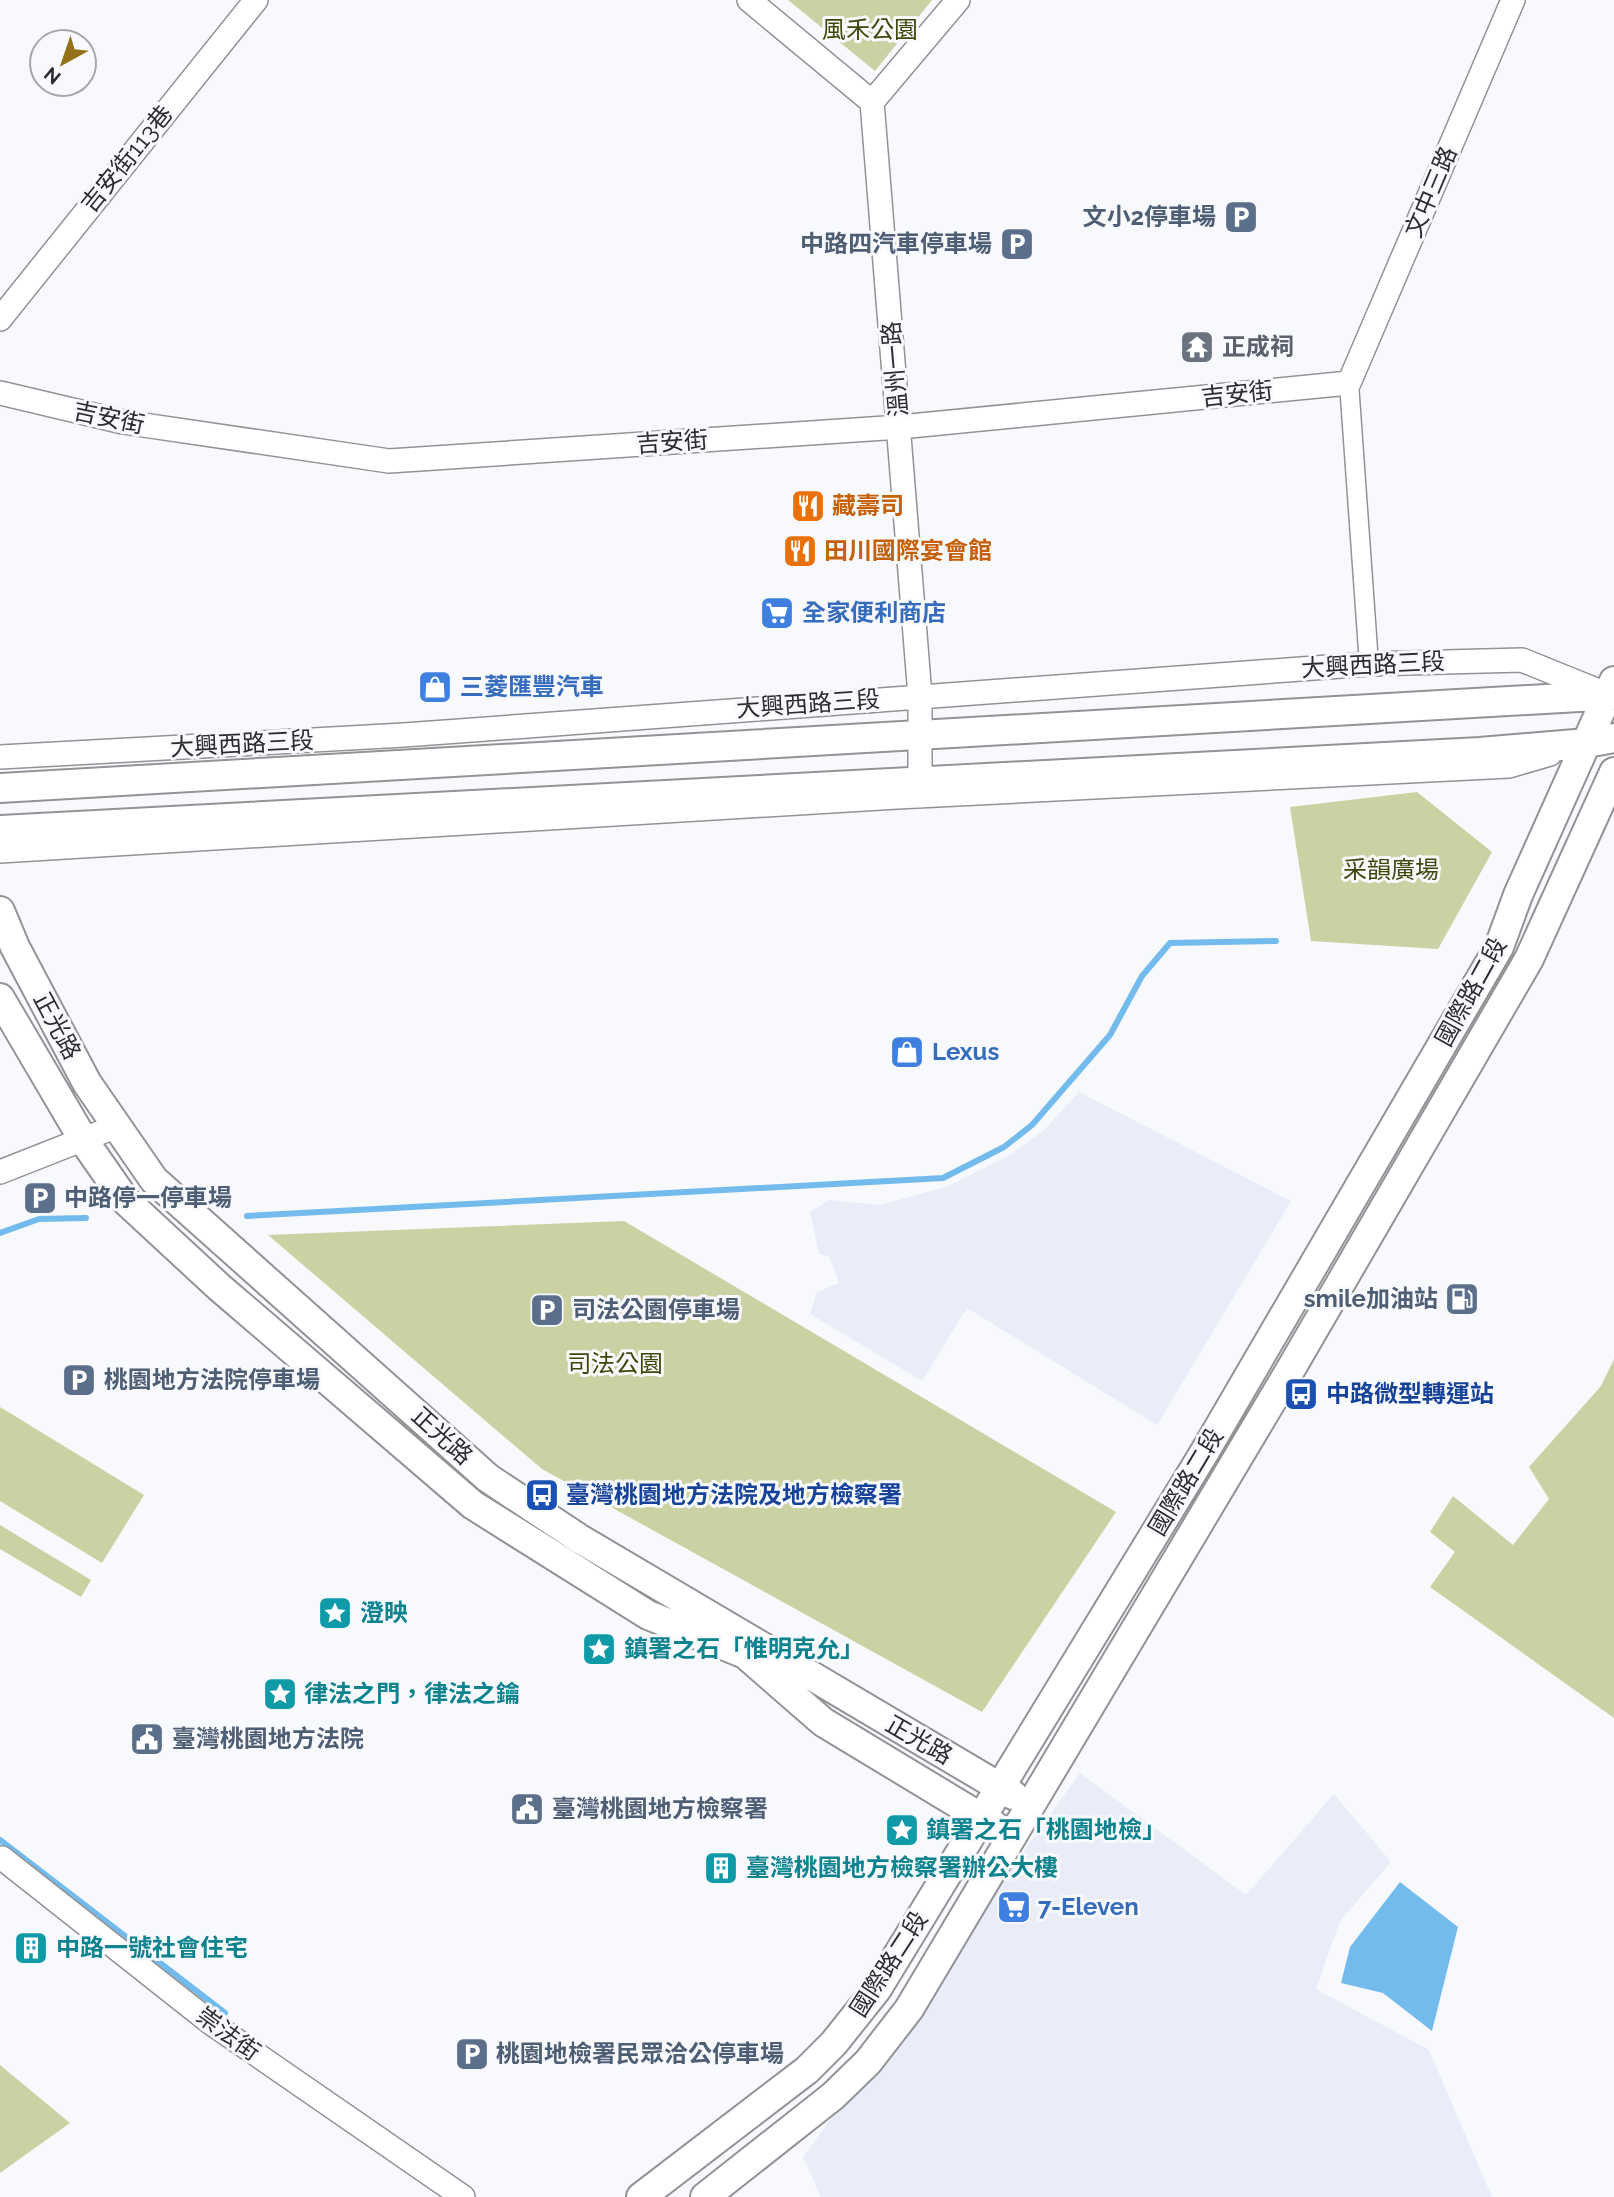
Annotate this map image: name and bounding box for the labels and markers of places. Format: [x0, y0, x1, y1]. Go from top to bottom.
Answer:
parking icon: 文小2停車場 [1222, 198, 1260, 236]
place label: 文小2停車場 [1082, 202, 1216, 231]
parking icon: 中路四汽車停車場 [998, 225, 1036, 263]
place label: 中路四汽車停車場 [800, 229, 992, 258]
temple icon: 正成祠 [1178, 328, 1216, 366]
place label: 正成祠 [1222, 332, 1294, 361]
restaurant icon: 藏壽司 [789, 487, 827, 525]
place label: 藏壽司 [832, 491, 904, 520]
restaurant icon: 田川國際宴會館 [781, 532, 819, 570]
place label: 田川國際宴會館 [824, 536, 992, 565]
supermarket icon: 全家便利商店 [758, 594, 796, 632]
place label: 全家便利商店 [802, 598, 946, 627]
shop icon: 三菱匯豐汽車 [416, 668, 454, 706]
place label: 三菱匯豐汽車 [460, 672, 604, 701]
shop icon: Lexus [888, 1033, 926, 1071]
place label: Lexus [932, 1037, 999, 1066]
parking icon: 中路停一停車場 [21, 1179, 59, 1217]
place label: 中路停一停車場 [64, 1183, 232, 1212]
fuel station icon: smile加油站 [1443, 1280, 1481, 1318]
place label: smile加油站 [1304, 1284, 1438, 1313]
parking icon: 司法公園停車場 [528, 1291, 566, 1329]
place label: 司法公園停車場 [572, 1295, 740, 1324]
parking icon: 桃園地方法院停車場 [60, 1361, 98, 1399]
place label: 桃園地方法院停車場 [104, 1365, 320, 1394]
bus stop icon: 中路微型轉運站 [1282, 1375, 1320, 1413]
place label: 中路微型轉運站 [1326, 1379, 1494, 1408]
bus stop icon: 臺灣桃園地方法院及地方檢察署 [523, 1476, 561, 1514]
place label: 臺灣桃園地方法院及地方檢察署 [566, 1480, 902, 1509]
place icon: 澄映 [316, 1594, 354, 1632]
place label: 澄映 [360, 1598, 408, 1627]
place icon: 鎮署之石「惟明克允」 [580, 1630, 618, 1668]
place label: 鎮署之石「惟明克允」 [624, 1634, 864, 1663]
place icon: 律法之門，律法之鑰 [261, 1675, 299, 1713]
place label: 律法之門，律法之鑰 [304, 1679, 520, 1708]
public building icon: 臺灣桃園地方法院 [128, 1720, 166, 1758]
place label: 臺灣桃園地方法院 [172, 1724, 364, 1753]
public building icon: 臺灣桃園地方檢察署 [508, 1790, 546, 1828]
place label: 臺灣桃園地方檢察署 [552, 1794, 768, 1823]
place icon: 鎮署之石「桃園地檢」 [883, 1811, 921, 1849]
place label: 鎮署之石「桃園地檢」 [926, 1815, 1166, 1844]
building icon: 臺灣桃園地方檢察署辦公大樓 [702, 1849, 740, 1887]
place label: 臺灣桃園地方檢察署辦公大樓 [746, 1853, 1058, 1882]
supermarket icon: 7-Eleven [995, 1888, 1033, 1926]
place label: 7-Eleven [1038, 1892, 1139, 1921]
building icon: 中路一號社會住宅 [12, 1929, 50, 1967]
place label: 中路一號社會住宅 [56, 1933, 248, 1962]
parking icon: 桃園地檢署民眾洽公停車場 [453, 2035, 491, 2073]
place label: 桃園地檢署民眾洽公停車場 [496, 2039, 784, 2068]

